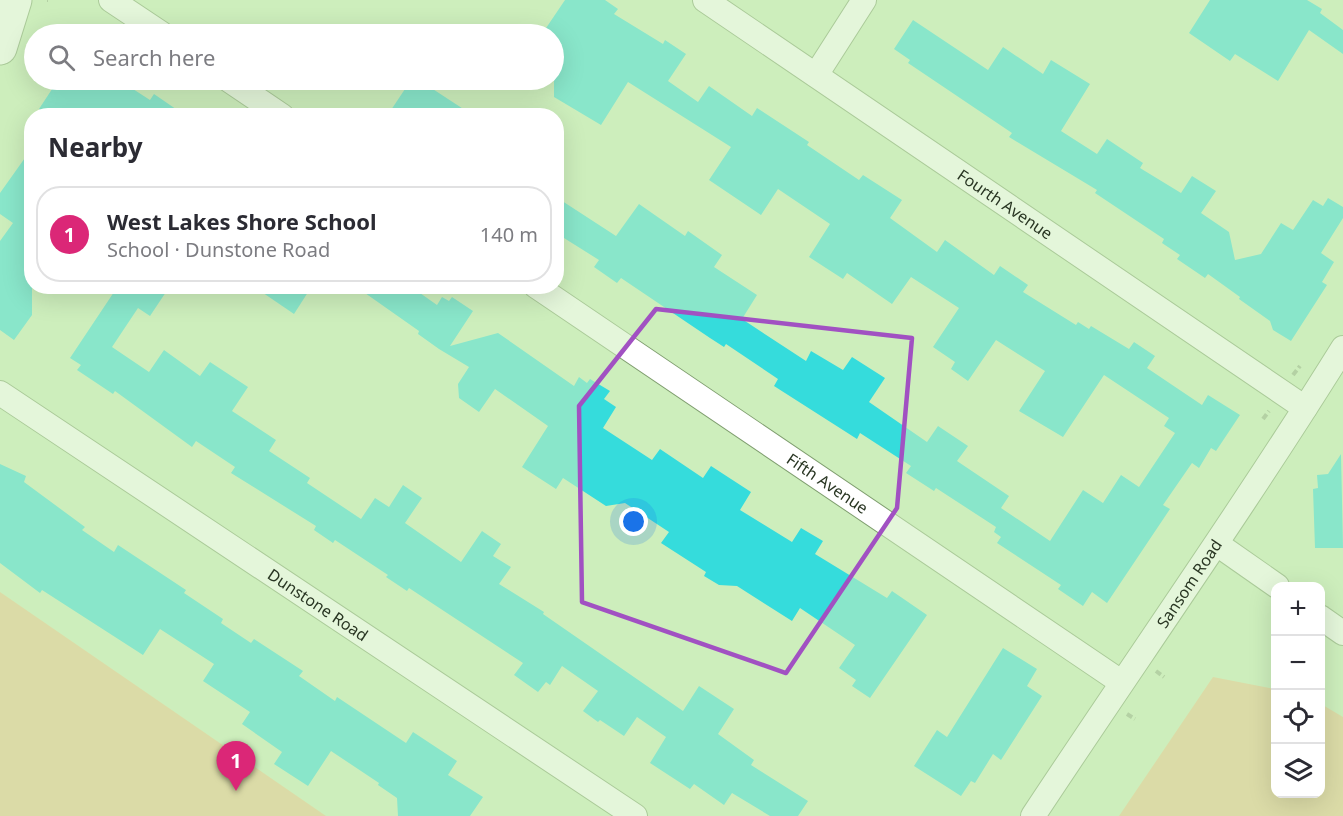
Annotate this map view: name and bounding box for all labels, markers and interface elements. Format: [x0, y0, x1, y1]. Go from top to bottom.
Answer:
search box [24, 24, 564, 90]
icon: search [45, 41, 78, 74]
text: Search here [93, 42, 215, 72]
text: Nearby [48, 129, 143, 165]
street label: Fourth Avenue [953, 164, 1057, 244]
text: West Lakes Shore School [107, 206, 377, 236]
text: 1 [64, 221, 75, 248]
text: 140 m [480, 221, 538, 248]
text: School · Dunstone Road [107, 236, 330, 263]
street label: Fifth Avenue [782, 448, 873, 519]
your location [619, 507, 648, 536]
street label: Sansom Road [1151, 535, 1227, 632]
street label: Dunstone Road [263, 563, 372, 646]
map controls [1271, 582, 1325, 798]
button: + [1271, 582, 1325, 636]
button: − [1271, 636, 1325, 690]
button: locate [1271, 690, 1325, 744]
pin: 1 [216, 742, 256, 791]
button: layers [1271, 744, 1325, 798]

